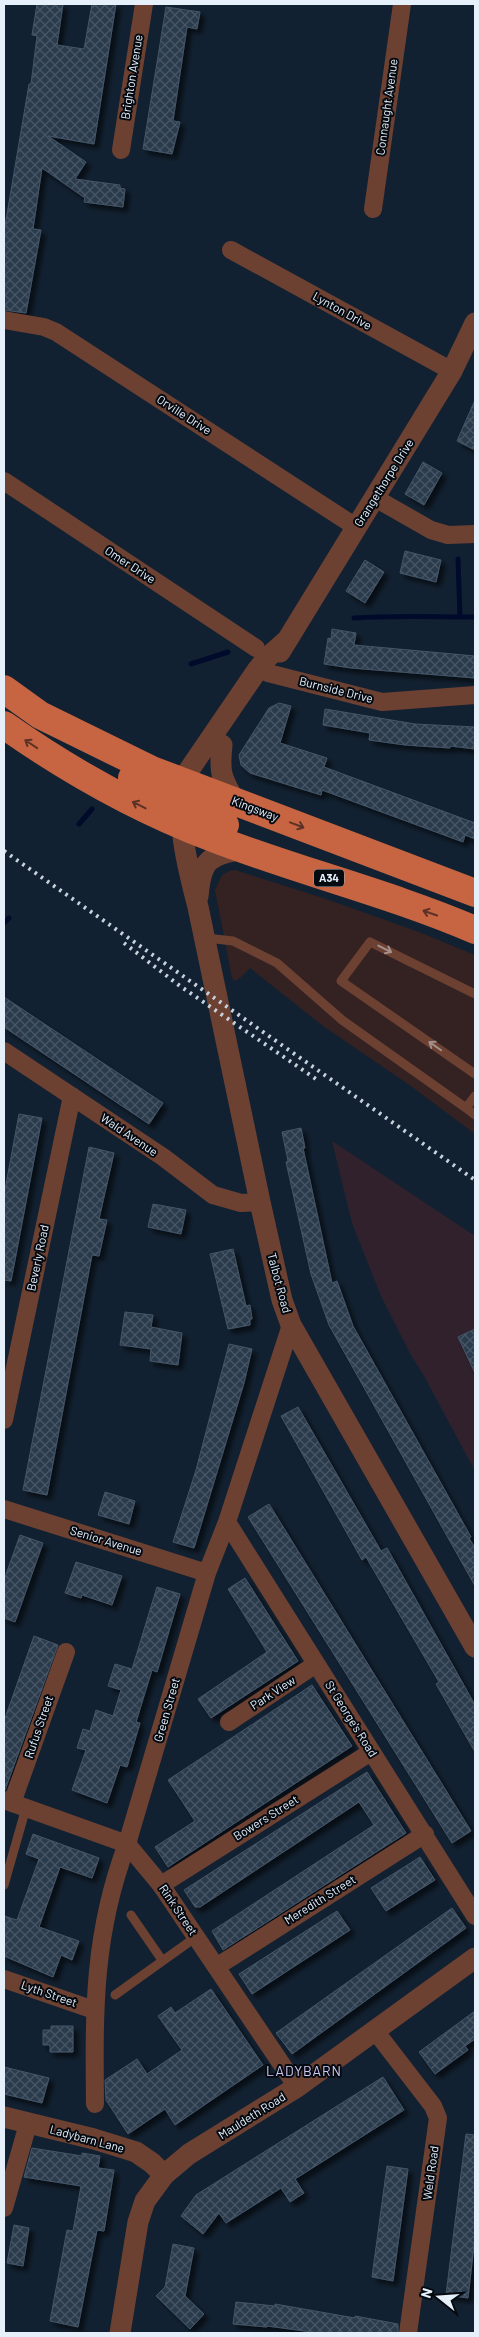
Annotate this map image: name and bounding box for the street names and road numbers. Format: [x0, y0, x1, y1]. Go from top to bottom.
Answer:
street label: Brighton Avenue [117, 33, 145, 120]
street label: Connaught Avenue [372, 58, 400, 156]
street label: Lynton Drive [311, 288, 374, 332]
street label: Orville Drive [155, 391, 214, 437]
street label: Grangethorpe Drive [351, 436, 416, 529]
street label: Omer Drive [103, 543, 158, 586]
street label: Burnside Drive [298, 673, 375, 705]
street label: Kingsway [230, 793, 281, 823]
road number: A34 [314, 870, 344, 886]
street label: Wald Avenue [98, 1110, 161, 1158]
street label: Beverly Road [23, 1223, 51, 1292]
street label: Talbot Road [265, 1251, 295, 1314]
street label: Senior Avenue [69, 1522, 144, 1558]
street label: Park View [247, 1672, 298, 1712]
street label: Green Street [150, 1676, 182, 1743]
street label: St George's Road [323, 1678, 381, 1759]
street label: Rufus Street [21, 1693, 55, 1760]
street label: Bowers Street [230, 1792, 301, 1843]
street label: Meredith Street [281, 1872, 358, 1927]
street label: Rink Street [157, 1881, 201, 1937]
street label: Lyth Street [20, 1977, 79, 2009]
street label: Mauldeth Road [215, 2089, 288, 2141]
street label: Ladybarn Lane [48, 2121, 126, 2155]
street label: Weld Road [419, 2145, 441, 2201]

